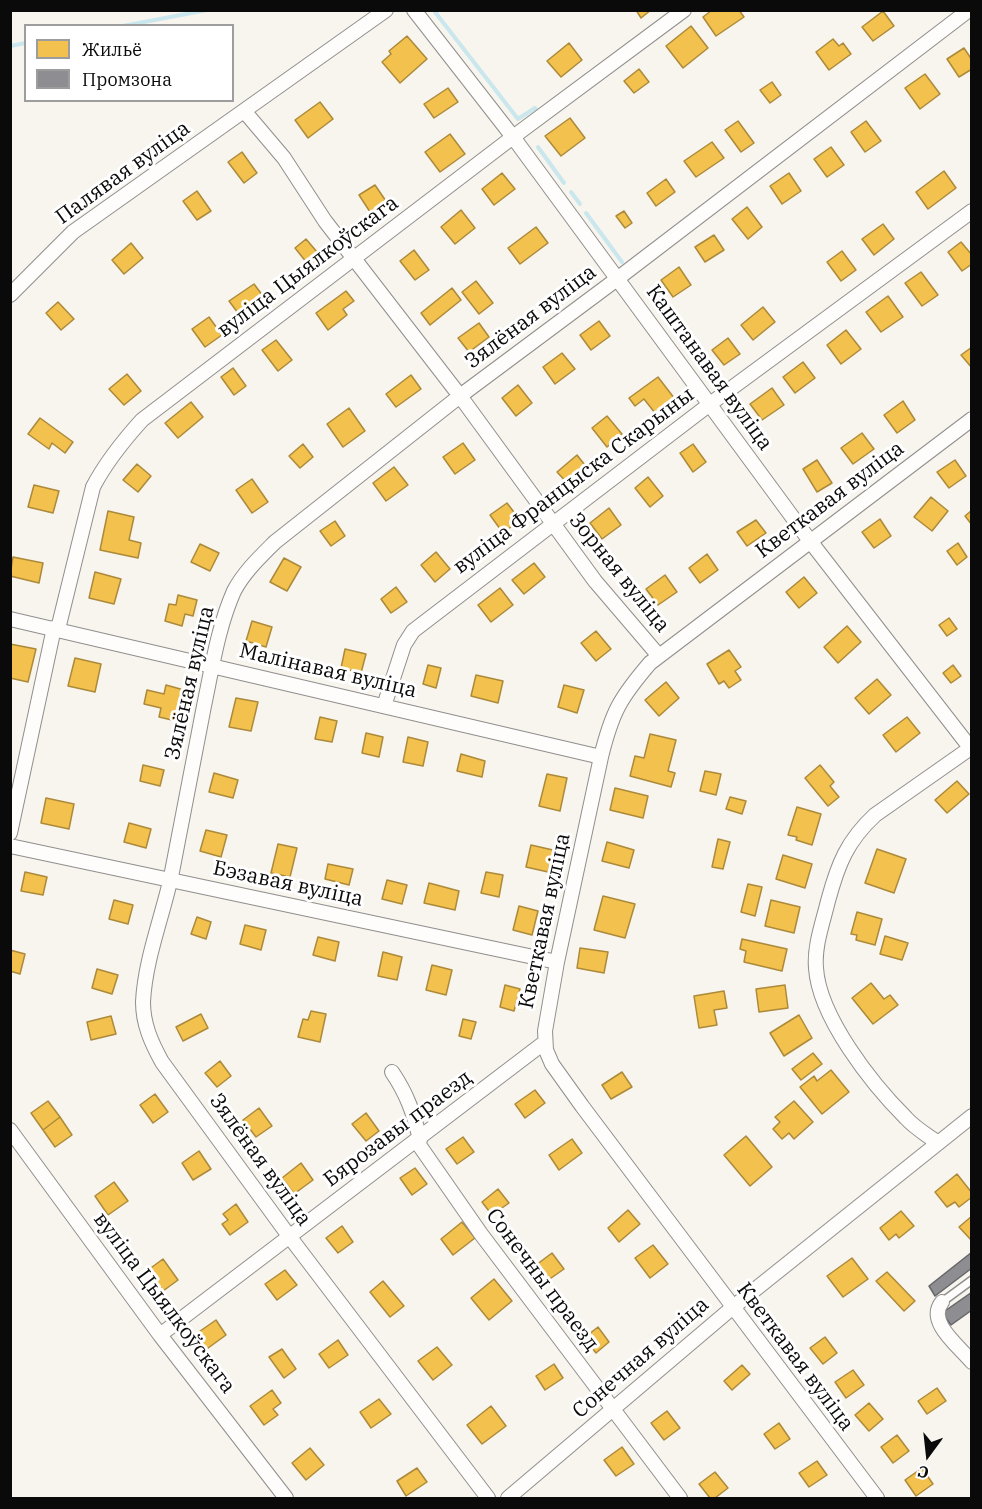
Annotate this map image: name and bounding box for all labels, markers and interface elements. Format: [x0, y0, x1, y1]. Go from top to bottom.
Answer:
legend [24, 24, 234, 102]
text: Жильё [82, 38, 142, 61]
text: Промзона [82, 68, 172, 91]
street label: Палявая вуліца [51, 116, 195, 230]
street label: вуліца Цыялкоўскага [212, 191, 404, 343]
street label: Зялёная вуліца [461, 260, 601, 374]
street label: Каштанавая вуліца [640, 280, 778, 456]
street label: вуліца Францыска Скарыны [449, 382, 699, 580]
street label: Кветкавая вуліца [751, 436, 909, 564]
street label: Зорная вуліца [563, 508, 675, 638]
street label: Зялёная вуліца [160, 604, 220, 762]
street label: Малінавая вуліца [237, 638, 419, 704]
street label: Кветкавая вуліца [514, 831, 576, 1011]
street label: Бэзавая вуліца [211, 856, 365, 912]
street label: Бярозавы праезд [319, 1065, 477, 1193]
street label: Зялёная вуліца [204, 1089, 316, 1231]
street label: Сонечны праезд [480, 1204, 604, 1356]
street label: вуліца Цыялкоўскага [88, 1207, 240, 1399]
street label: Кветкавая вуліца [731, 1278, 859, 1436]
street label: Сонечная вуліца [568, 1292, 714, 1424]
north arrow [898, 1425, 958, 1485]
text: С [916, 1461, 931, 1483]

